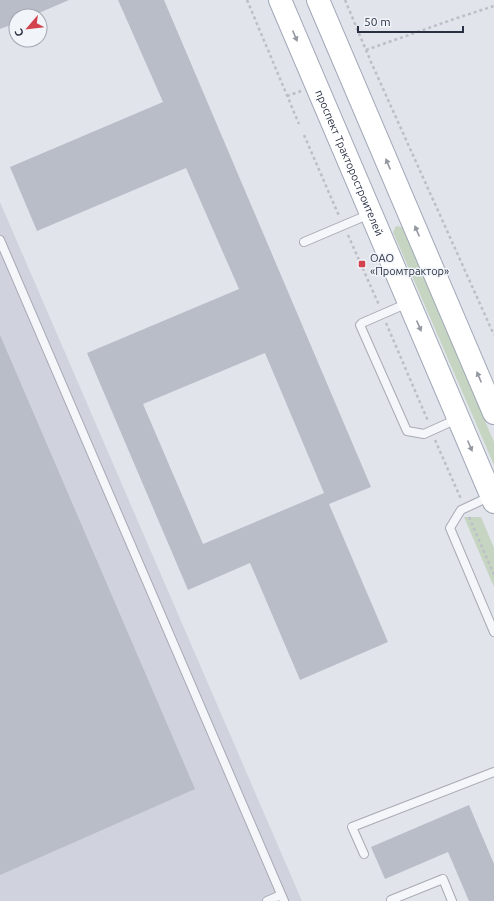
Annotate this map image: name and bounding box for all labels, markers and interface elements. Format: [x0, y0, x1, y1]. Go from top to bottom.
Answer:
north arrow [8, 8, 48, 48]
scale bar [358, 8, 463, 34]
text: 50 m [364, 15, 391, 28]
text: С [12, 27, 26, 39]
one-way arrow [293, 30, 299, 42]
street label: проспект Тракторостроителей [313, 88, 386, 237]
one-way arrow [384, 157, 390, 169]
one-way arrow [414, 226, 420, 237]
place label: ОАО «Промтрактор» [370, 252, 449, 277]
marker: ОАО «Промтрактор» [357, 259, 367, 269]
one-way arrow [417, 321, 423, 333]
one-way arrow [475, 370, 481, 382]
one-way arrow [467, 440, 474, 452]

